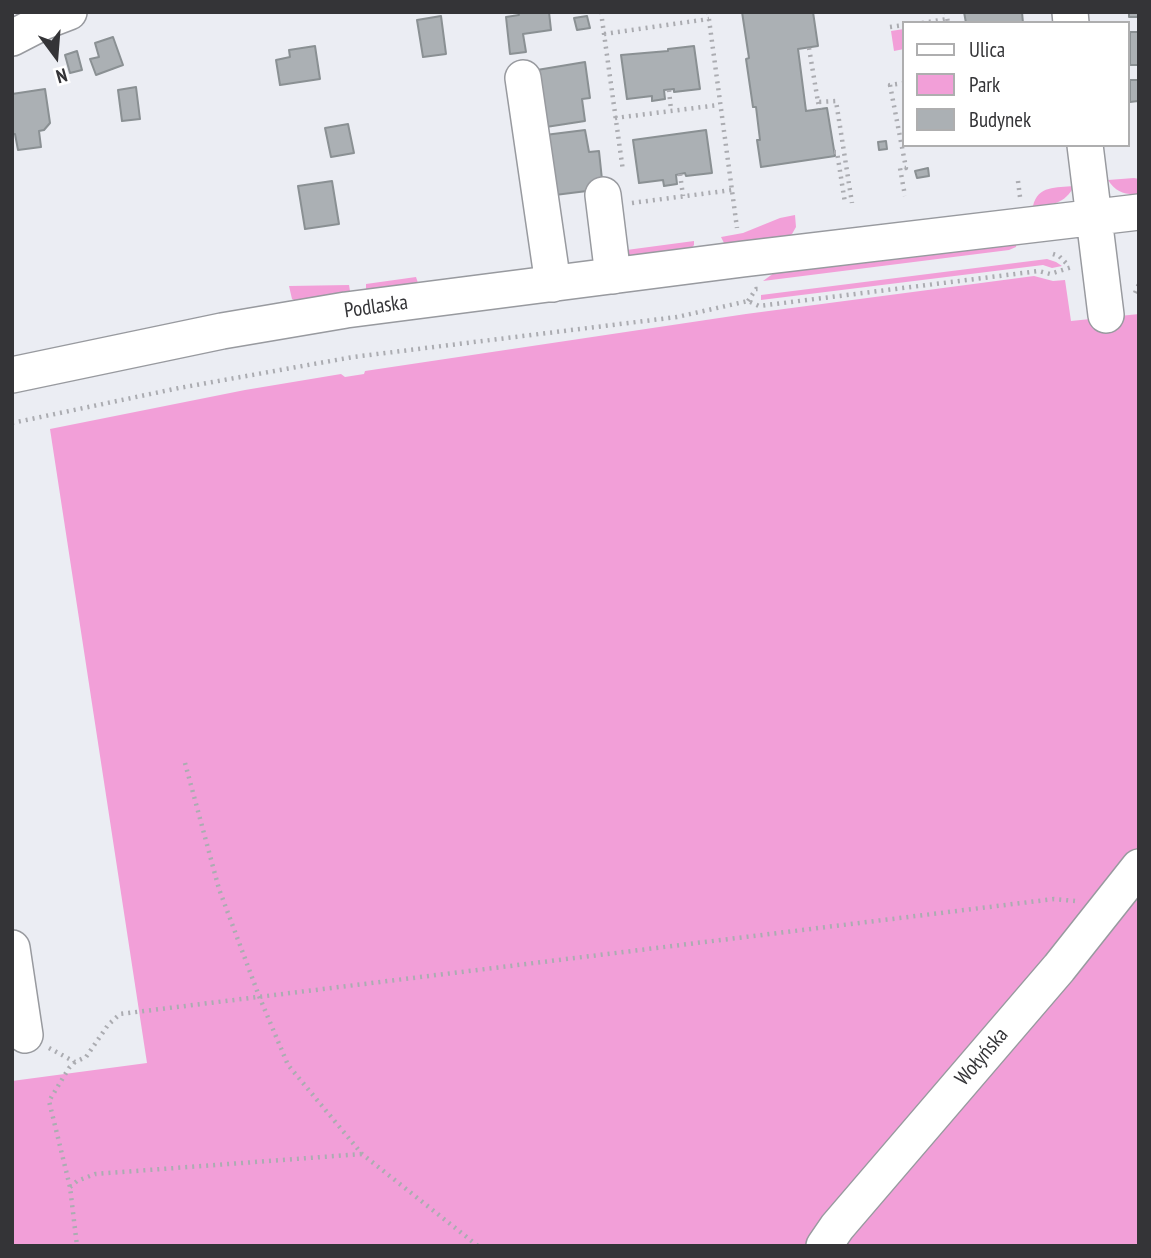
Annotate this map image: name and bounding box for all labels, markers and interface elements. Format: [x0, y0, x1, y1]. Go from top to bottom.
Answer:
north arrow [21, 21, 91, 91]
legend [902, 21, 1130, 147]
text: Ulica [969, 36, 1005, 63]
text: N [54, 63, 70, 89]
text: Park [969, 71, 1000, 98]
text: Budynek [969, 106, 1031, 133]
street label: Podlaska [343, 290, 409, 324]
street label: Wołyńska [950, 1023, 1014, 1091]

